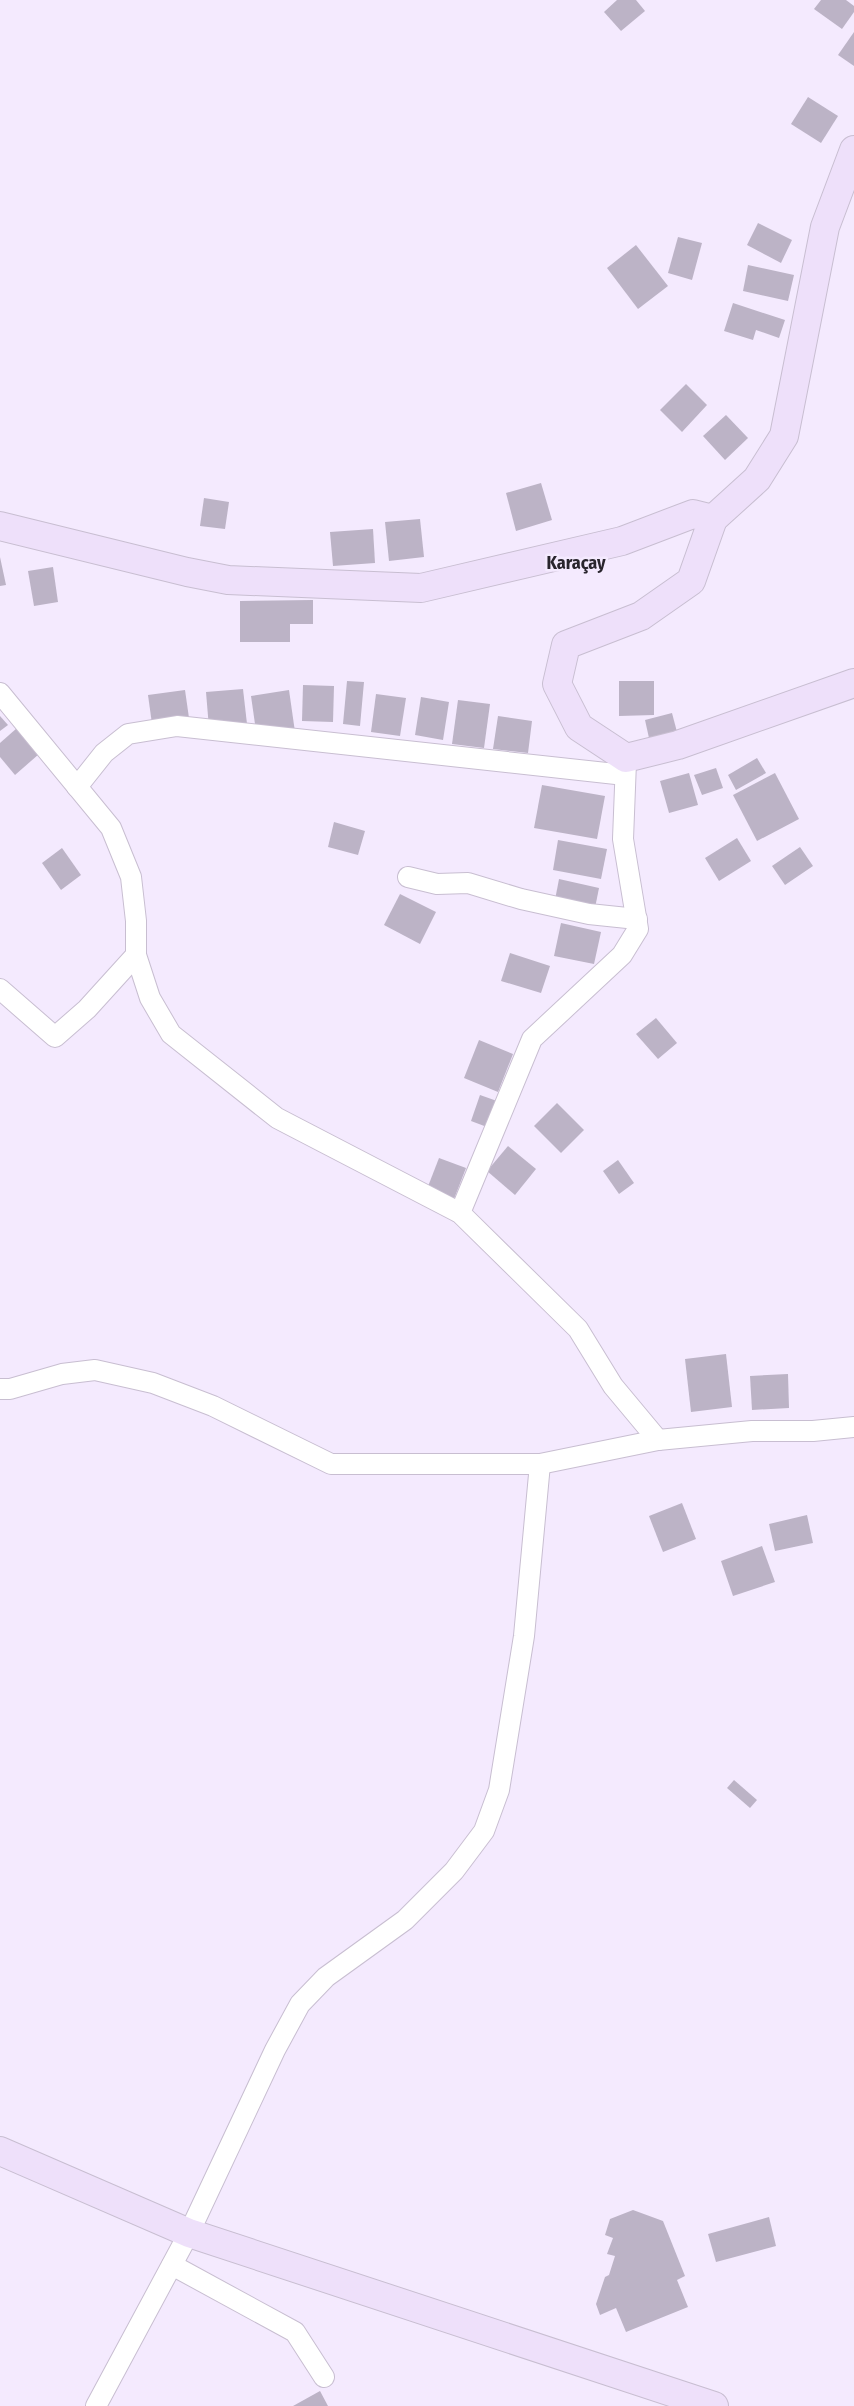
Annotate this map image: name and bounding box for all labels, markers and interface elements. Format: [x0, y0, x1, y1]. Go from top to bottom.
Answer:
district label: Karaçay [546, 552, 606, 574]

